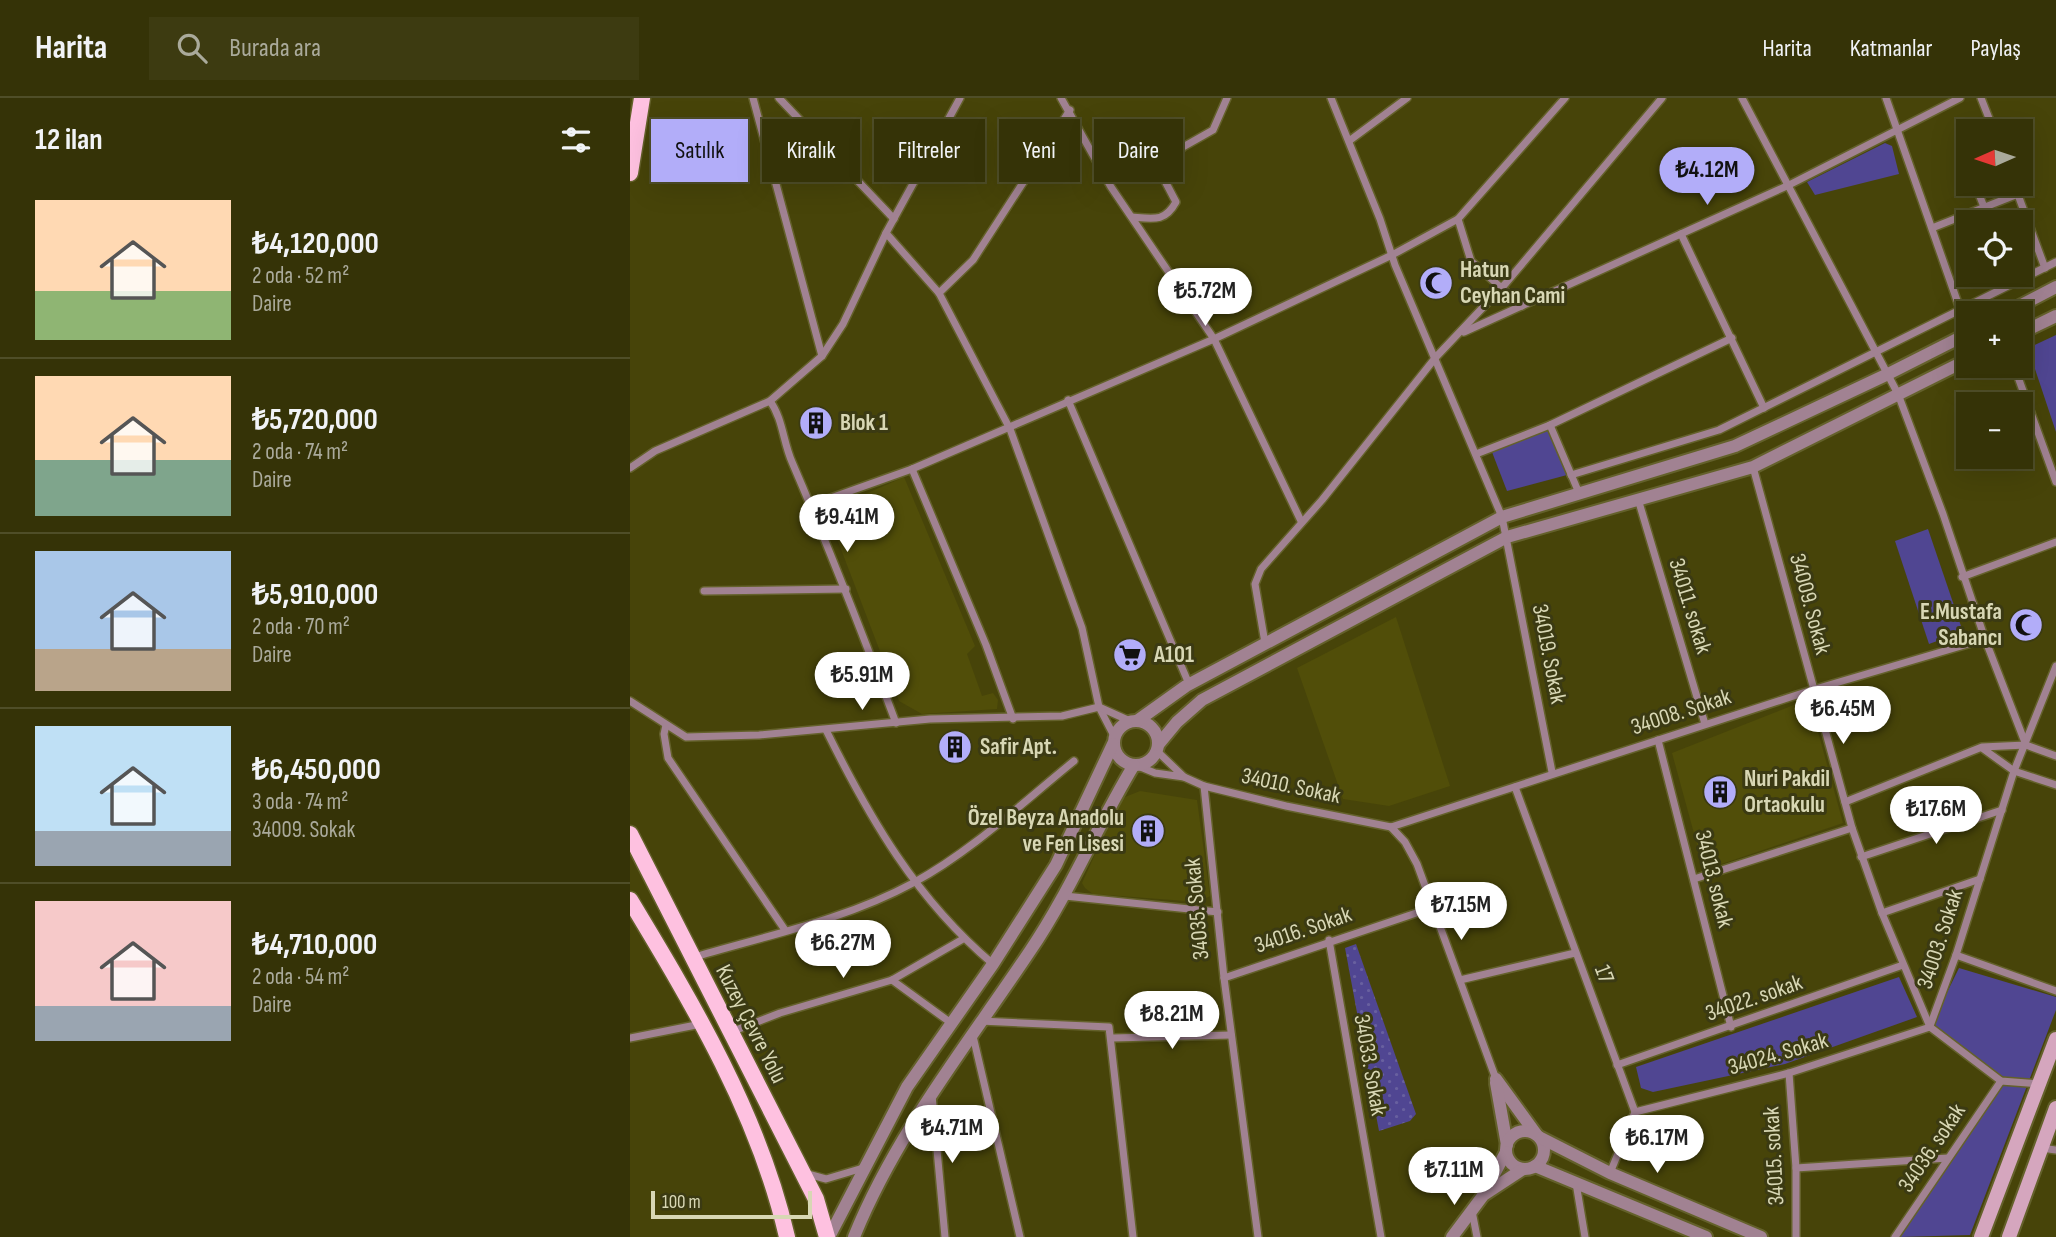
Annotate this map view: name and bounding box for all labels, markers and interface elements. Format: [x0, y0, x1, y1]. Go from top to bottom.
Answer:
search box [149, 17, 639, 80]
text: Harita [35, 28, 107, 68]
icon: search [173, 29, 211, 67]
text: Burada ara [229, 33, 321, 64]
text: Harita [1762, 34, 1812, 63]
text: Katmanlar [1850, 34, 1933, 63]
text: Paylaş [1971, 34, 2021, 63]
chip: Satılık [651, 119, 748, 182]
chip: Kiralık [762, 119, 860, 182]
chip: Filtreler [874, 119, 985, 182]
chip: Yeni [999, 119, 1080, 182]
chip: Daire [1094, 119, 1183, 182]
north arrow [1956, 119, 2034, 196]
map controls [1956, 119, 2033, 469]
icon: filters [557, 121, 595, 159]
text: 12 ilan [35, 122, 103, 158]
pin: ₺4.12M [1650, 148, 1764, 207]
text: ₺4.12M [1675, 156, 1739, 184]
button: locate [1956, 210, 2033, 287]
text: ₺4,120,000 [252, 226, 379, 262]
icon: home [91, 228, 175, 312]
place label: Hatun Ceyhan Cami [1460, 256, 1565, 310]
text: 2 oda · 52 m² [252, 262, 349, 290]
mosque icon: Hatun Ceyhan Cami [1417, 264, 1455, 302]
pin: ₺5.72M [1148, 268, 1262, 328]
text: ₺5.72M [1174, 277, 1236, 305]
text: Daire [252, 290, 292, 318]
button: + [1956, 301, 2033, 378]
button: − [1956, 392, 2033, 469]
text: ₺5,720,000 [252, 402, 378, 438]
icon: home [91, 404, 175, 488]
building icon: Blok 1 [797, 404, 835, 442]
place label: Blok 1 [840, 409, 888, 437]
text: 2 oda · 74 m² [252, 438, 348, 466]
text: Daire [252, 466, 292, 494]
pin: ₺9.41M [790, 494, 904, 554]
text: ₺9.41M [815, 503, 879, 531]
street label: 34009. Sokak [1783, 550, 1837, 658]
street label: 34011. sokak [1662, 555, 1718, 657]
text: ₺5,910,000 [252, 577, 378, 613]
icon: home [91, 579, 175, 663]
place label: E.Mustafa Sabancı [1920, 598, 2002, 652]
street label: 34019. Sokak [1526, 602, 1572, 706]
mosque icon: E.Mustafa Sabancı [2007, 606, 2045, 644]
text: 2 oda · 70 m² [252, 613, 350, 641]
supermarket icon: A101 [1111, 636, 1149, 674]
text: Daire [252, 641, 292, 669]
place label: A101 [1153, 641, 1194, 669]
pin: ₺5.91M [805, 652, 919, 712]
text: ₺5.91M [831, 661, 893, 689]
street label: 34008. Sokak [1627, 683, 1735, 741]
pin: ₺6.45M [1786, 686, 1900, 746]
text: ₺6.45M [1811, 695, 1875, 723]
building icon: Safir Apt. [936, 728, 974, 766]
place label: Safir Apt. [980, 733, 1057, 761]
text: ₺6,450,000 [252, 752, 381, 788]
icon: home [91, 754, 175, 838]
street label: 34010. Sokak [1239, 762, 1343, 810]
place label: Nuri Pakdil Ortaokulu [1744, 765, 1830, 819]
building icon: Nuri Pakdil Ortaokulu [1701, 773, 1739, 811]
pin: ₺17.6M [1879, 786, 1993, 846]
text: 3 oda · 74 m² [252, 788, 348, 816]
text: ₺17.6M [1906, 795, 1966, 823]
place label: Özel Beyza Anadolu ve Fen Lisesi [968, 804, 1124, 858]
building icon: Özel Beyza Anadolu ve Fen Lisesi [1129, 812, 1167, 850]
text: 34009. Sokak [252, 816, 355, 844]
street label: 34013. sokak [1688, 827, 1740, 931]
street label: 34035. Sokak [1179, 857, 1215, 961]
pin: ₺7.15M [1404, 882, 1518, 942]
street label: 34003. Sokak [1911, 885, 1969, 992]
text: ₺7.15M [1431, 891, 1491, 919]
street label: 34016. Sokak [1251, 900, 1355, 960]
pin: ₺6.27M [786, 920, 900, 980]
text: ₺4,710,000 [252, 927, 377, 963]
icon: home [91, 929, 175, 1013]
text: ₺6.27M [811, 929, 875, 957]
street label: Kuzey Çevre Yolu [709, 960, 793, 1088]
street label: 17 [1588, 961, 1620, 987]
text: 2 oda · 54 m² [252, 963, 350, 991]
street label: 34022. sokak [1702, 968, 1806, 1028]
text: Daire [252, 991, 292, 1019]
pin: ₺8.21M [1115, 992, 1229, 1051]
text: ₺8.21M [1140, 1000, 1204, 1028]
street label: 34033. Sokak [1347, 1012, 1393, 1118]
street label: 34024. Sokak [1725, 1026, 1831, 1082]
street label: 34036. sokak [1892, 1098, 1972, 1198]
pin: ₺4.71M [895, 1105, 1009, 1165]
street label: 34015. sokak [1757, 1106, 1791, 1206]
text: ₺4.71M [921, 1114, 983, 1142]
pin: ₺6.17M [1600, 1116, 1714, 1175]
text: ₺6.17M [1626, 1124, 1688, 1152]
pin: ₺7.11M [1397, 1148, 1511, 1207]
text: ₺7.11M [1424, 1156, 1484, 1184]
scale bar [651, 1188, 812, 1220]
text: 100 m [662, 1191, 701, 1214]

